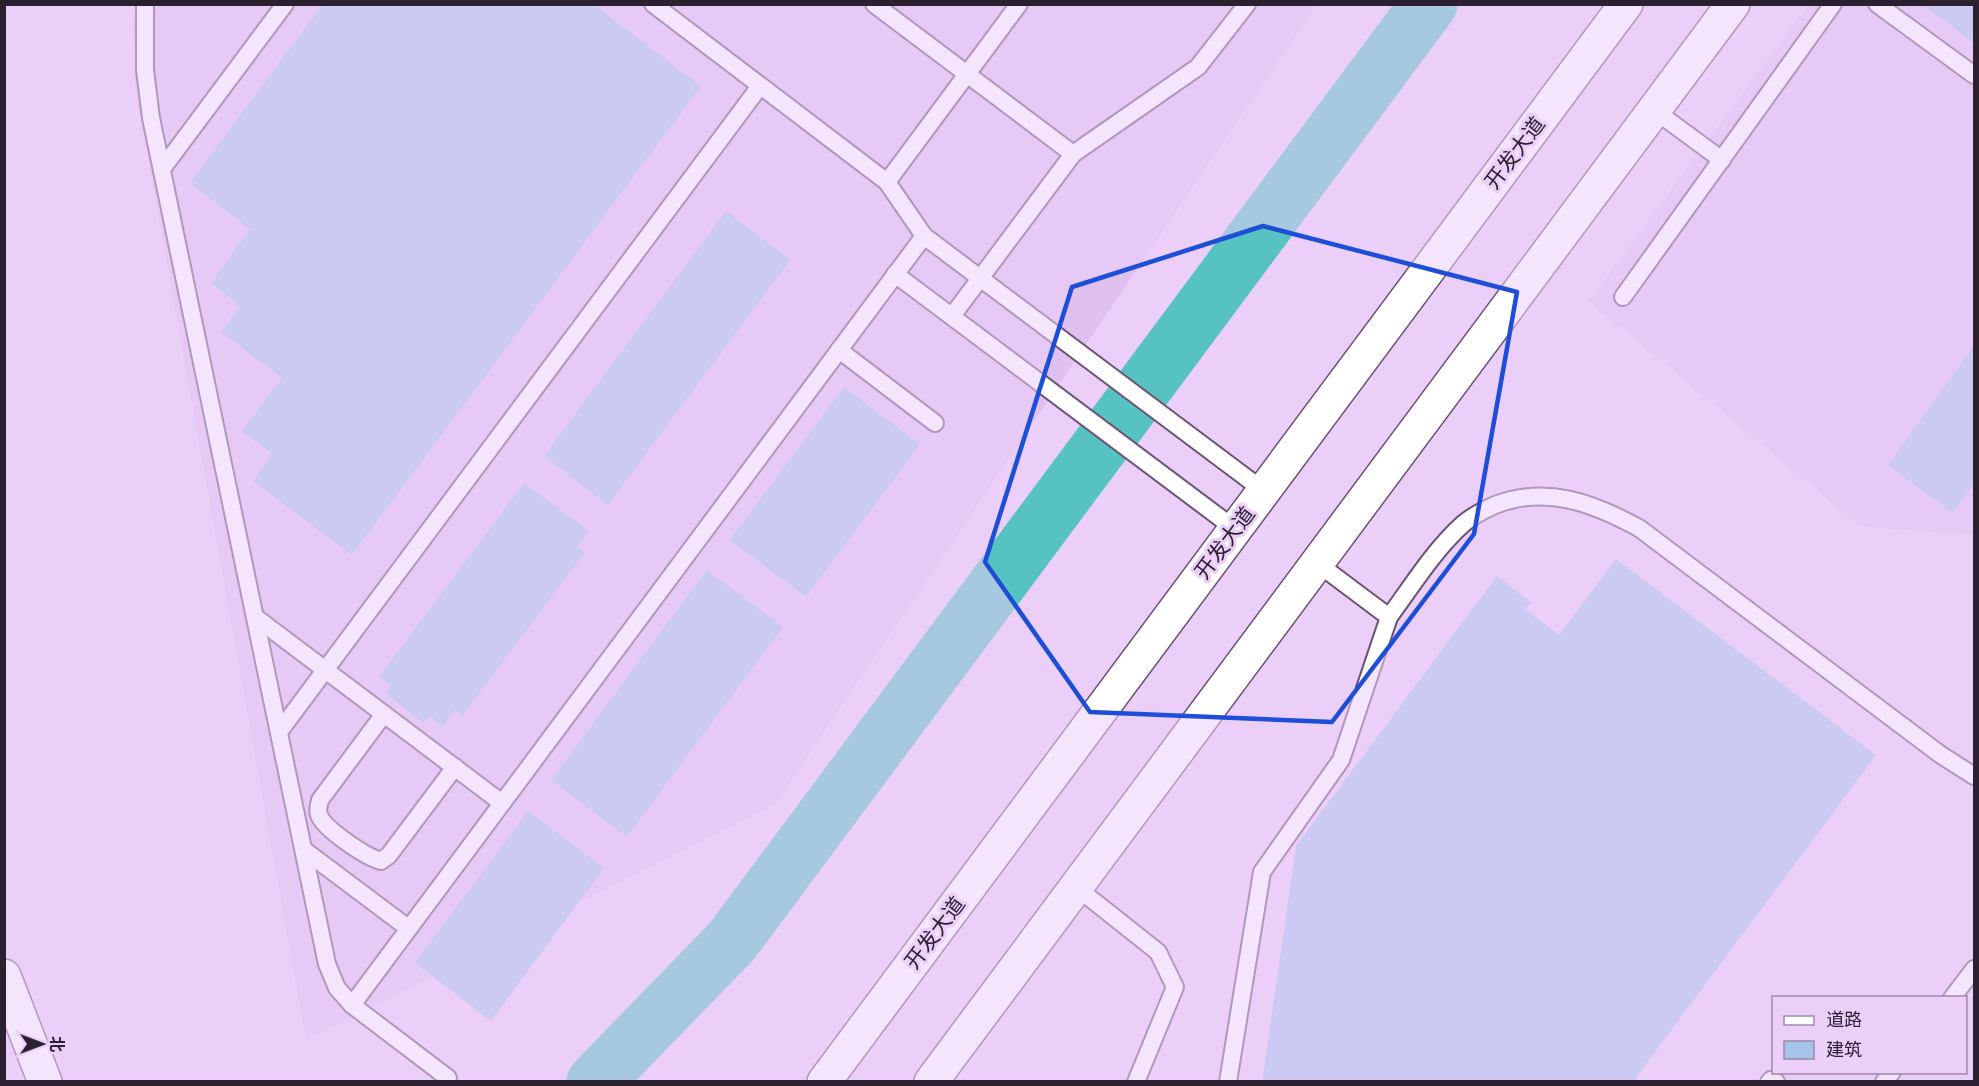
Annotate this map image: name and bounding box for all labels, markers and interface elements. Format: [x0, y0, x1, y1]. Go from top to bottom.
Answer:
street label: 开发大道 [1480, 112, 1551, 194]
street label: 开发大道 [1190, 502, 1261, 584]
street label: 开发大道 [900, 892, 971, 974]
legend [1772, 996, 1967, 1074]
text: 道路 [1826, 1010, 1862, 1031]
north arrow [12, 1014, 72, 1074]
text: 北 [46, 1036, 65, 1052]
text: 建筑 [1826, 1040, 1862, 1061]

